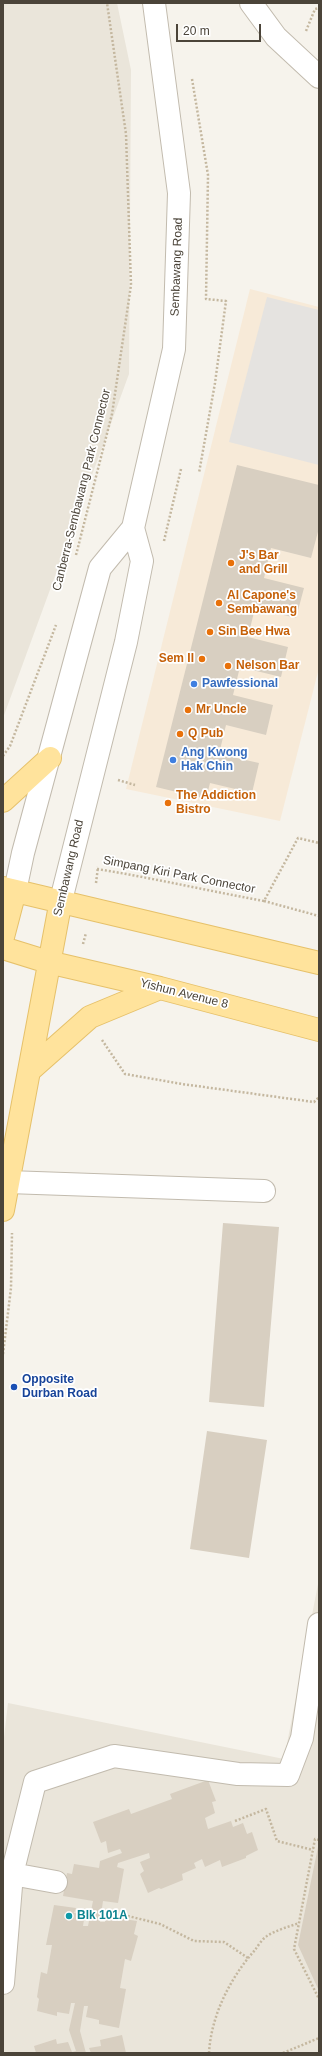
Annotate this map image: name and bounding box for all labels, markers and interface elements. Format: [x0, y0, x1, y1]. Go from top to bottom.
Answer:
scale bar [178, 16, 263, 42]
text: 20 m [183, 24, 210, 38]
street label: Sembawang Road [168, 217, 186, 317]
street label: Canberra-Sembawang Park Connector [50, 388, 114, 592]
place label: J's Bar and Grill [239, 549, 288, 577]
marker: J's Bar and Grill [226, 558, 236, 568]
place label: Al Capone's Sembawang [227, 589, 297, 617]
marker: Al Capone's Sembawang [214, 598, 224, 608]
place label: Sin Bee Hwa [218, 625, 290, 639]
marker: Sin Bee Hwa [205, 627, 215, 637]
place label: Sem II [159, 652, 194, 666]
marker: Sem II [197, 654, 207, 664]
place label: Nelson Bar [236, 659, 299, 673]
marker: Nelson Bar [223, 661, 233, 671]
place label: Pawfessional [202, 677, 278, 691]
marker: Pawfessional [189, 679, 199, 689]
place label: Mr Uncle [196, 703, 247, 717]
marker: Mr Uncle [183, 705, 193, 715]
place label: Q Pub [188, 727, 223, 741]
marker: Q Pub [175, 729, 185, 739]
place label: Ang Kwong Hak Chin [181, 746, 248, 774]
marker: Ang Kwong Hak Chin [168, 755, 178, 765]
place label: The Addiction Bistro [176, 789, 256, 817]
marker: The Addiction Bistro [163, 798, 173, 808]
street label: Sembawang Road [51, 818, 87, 918]
street label: Simpang Kiri Park Connector [102, 853, 256, 897]
street label: Yishun Avenue 8 [139, 976, 229, 1012]
place label: Opposite Durban Road [22, 1373, 97, 1401]
marker: Opposite Durban Road [9, 1382, 19, 1392]
place label: Blk 101A [77, 1909, 128, 1923]
marker: Blk 101A [64, 1911, 74, 1921]

